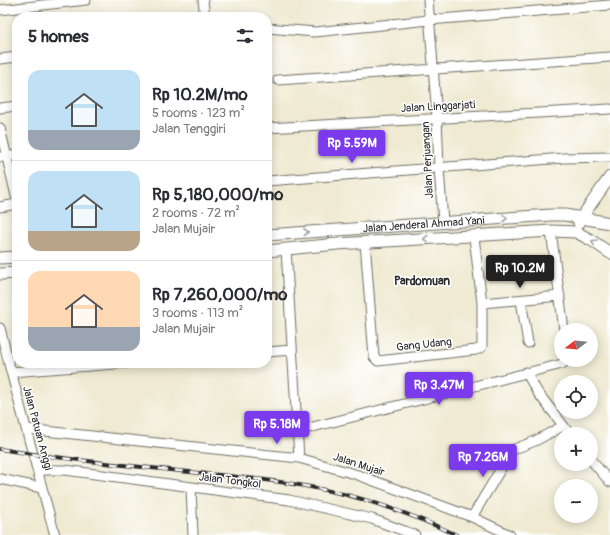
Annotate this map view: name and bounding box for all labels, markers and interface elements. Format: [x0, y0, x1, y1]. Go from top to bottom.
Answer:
icon: filters [234, 25, 256, 47]
text: 5 homes [28, 26, 89, 47]
text: Rp 10.2M/mo [152, 84, 248, 105]
icon: home [60, 86, 108, 134]
street label: Jalan Linggarjati [400, 98, 476, 115]
text: 5 rooms · 123 m² [152, 105, 245, 121]
text: Jalan Tenggiri [152, 121, 226, 137]
street label: Jalan Perjuangan [419, 121, 436, 199]
pin: Rp 5.59M [311, 130, 393, 164]
text: Rp 5.59M [327, 135, 377, 151]
text: Rp 5,180,000/mo [152, 184, 283, 205]
icon: home [60, 187, 108, 235]
text: 2 rooms · 72 m² [152, 205, 240, 221]
street label: Jalan Jenderal Ahmad Yani [362, 214, 485, 235]
one-way arrow [502, 214, 508, 223]
text: Jalan Mujair [152, 221, 215, 237]
one-way arrow [303, 228, 309, 237]
one-way arrow [423, 235, 429, 243]
one-way arrow [591, 239, 598, 246]
pin: Rp 10.2M [479, 255, 561, 289]
text: Rp 10.2M [495, 260, 545, 276]
district label: Pardomuan [394, 274, 450, 289]
text: Rp 7,260,000/mo [152, 284, 287, 305]
icon: home [60, 287, 108, 335]
text: 3 rooms · 113 m² [152, 305, 243, 321]
text: Jalan Mujair [152, 321, 215, 337]
north arrow [554, 323, 598, 367]
map controls [554, 323, 598, 523]
street label: Gang Udang [396, 335, 453, 354]
pin: Rp 3.47M [398, 372, 480, 406]
button: locate [554, 375, 598, 419]
text: Rp 3.47M [414, 377, 464, 393]
street label: Jalan Patuan Anggi [20, 385, 55, 472]
pin: Rp 5.18M [236, 411, 318, 445]
text: Rp 5.18M [253, 416, 301, 432]
button: + [554, 427, 598, 471]
pin: Rp 7.26M [442, 444, 524, 478]
text: Rp 7.26M [458, 449, 508, 465]
street label: Jalan Mujair [331, 450, 386, 479]
street label: Jalan Tongkol [198, 470, 262, 491]
button: − [554, 479, 598, 523]

